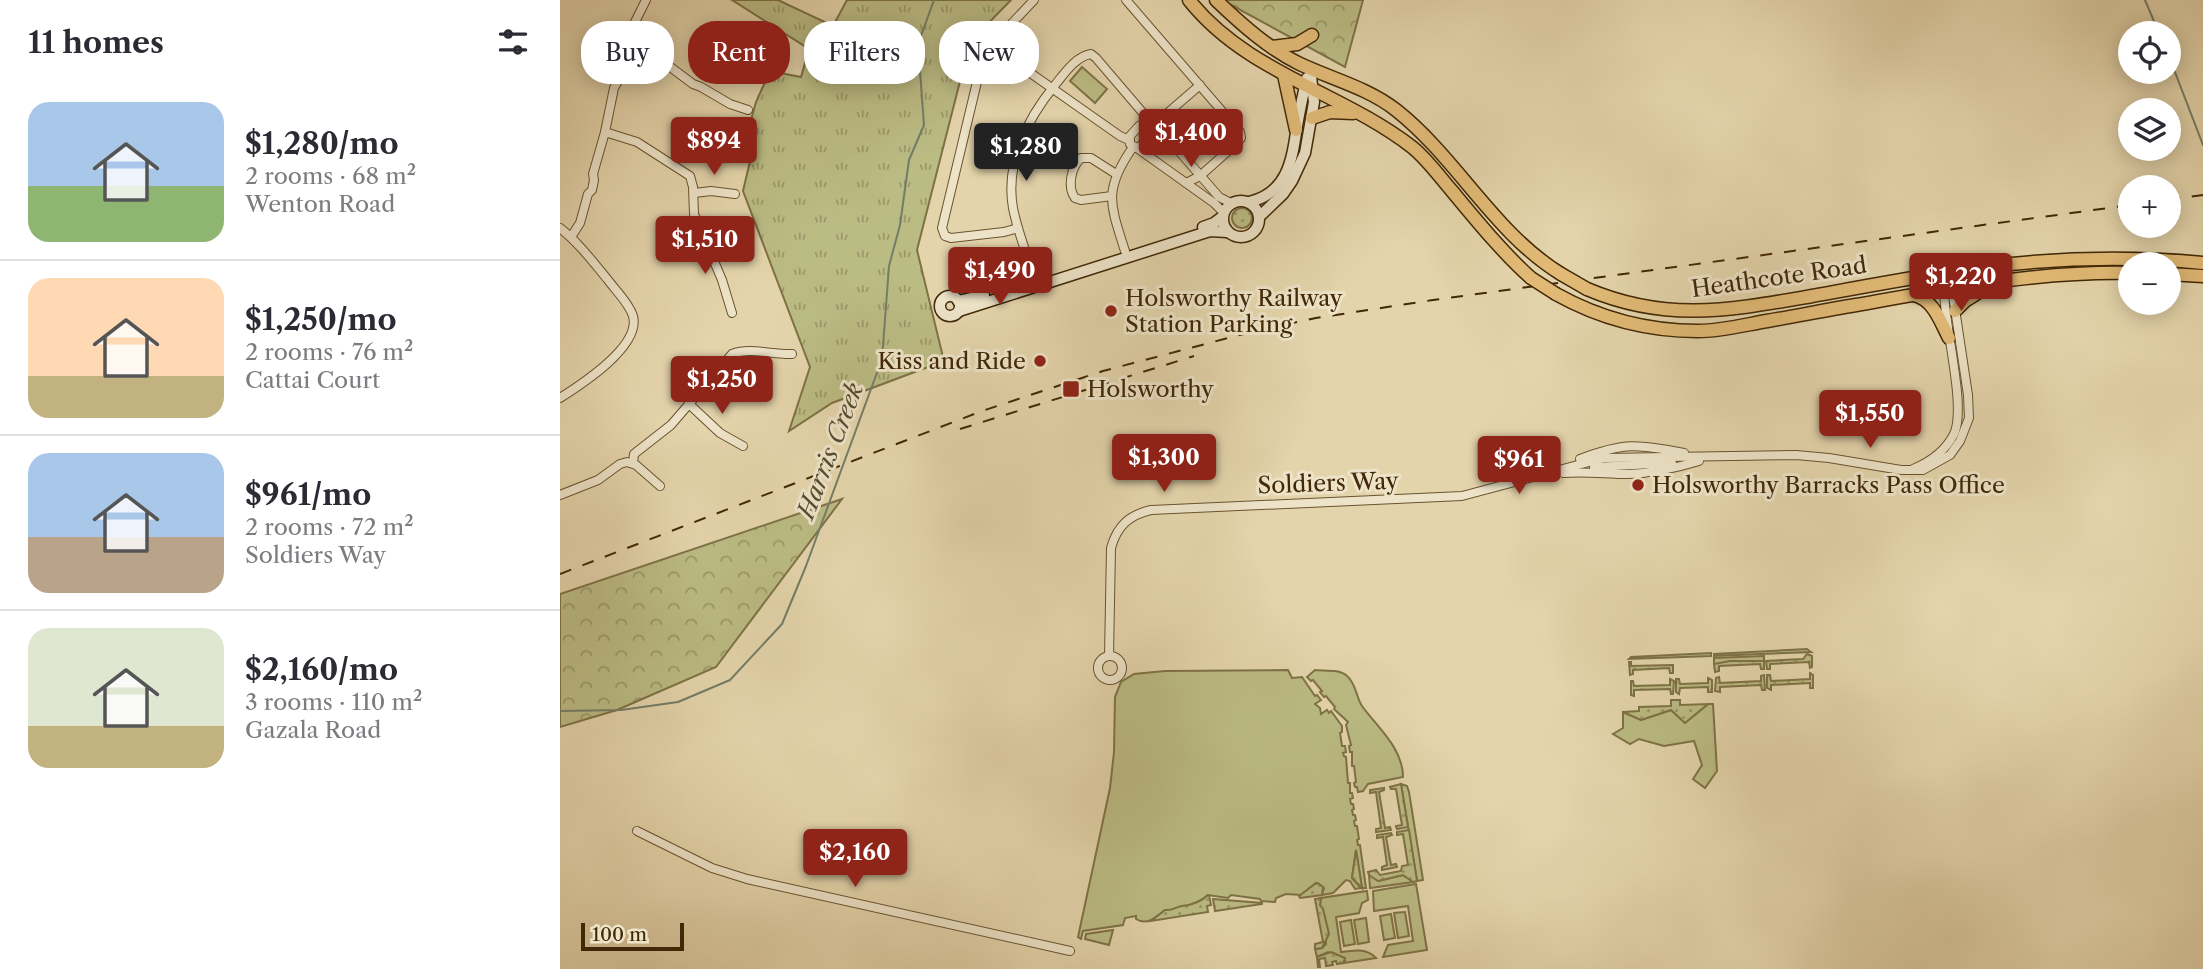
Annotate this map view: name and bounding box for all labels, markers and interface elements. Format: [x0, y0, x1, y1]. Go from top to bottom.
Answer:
chip: Buy [581, 21, 674, 84]
chip: Rent [688, 21, 790, 84]
chip: Filters [804, 21, 925, 84]
chip: New [939, 21, 1039, 84]
map controls [2118, 21, 2181, 315]
button: locate [2118, 21, 2181, 84]
icon: filters [494, 23, 532, 61]
text: 11 homes [28, 24, 164, 61]
button: layers [2118, 98, 2181, 161]
pin: $1,400 [1134, 110, 1248, 169]
pin: $894 [673, 118, 755, 177]
text: $1,400 [1155, 118, 1227, 146]
pin: $1,280 [969, 124, 1083, 183]
text: $1,280/mo [245, 125, 399, 162]
text: $894 [687, 126, 741, 154]
icon: home [84, 130, 168, 214]
text: $1,280 [990, 132, 1062, 160]
text: 2 rooms · 68 m² [245, 162, 416, 190]
button: + [2118, 175, 2181, 238]
text: Wenton Road [245, 190, 395, 218]
pin: $1,510 [648, 216, 762, 276]
text: $1,510 [671, 225, 739, 253]
pin: $1,490 [943, 247, 1057, 307]
street label: Heathcote Road [1689, 251, 1869, 303]
button: − [2118, 252, 2181, 315]
pin: $1,220 [1904, 254, 2018, 313]
text: $1,490 [964, 256, 1036, 284]
text: $1,220 [1925, 262, 1997, 290]
place label: Holsworthy Railway Station Parking [1125, 284, 1343, 338]
text: $1,250/mo [245, 301, 397, 338]
marker: Holsworthy Railway Station Parking [1103, 303, 1119, 319]
icon: home [84, 306, 168, 390]
text: 2 rooms · 76 m² [245, 338, 413, 366]
place label: Kiss and Ride [878, 347, 1026, 375]
marker: Kiss and Ride [1032, 353, 1048, 369]
pin: $1,250 [665, 356, 779, 416]
text: $1,250 [687, 365, 757, 393]
text: Cattai Court [245, 366, 380, 394]
place label: Holsworthy [1087, 375, 1214, 403]
water label: Harris Creek [790, 378, 869, 525]
marker: Holsworthy [1061, 379, 1081, 399]
pin: $1,550 [1813, 391, 1927, 450]
text: $1,550 [1835, 399, 1905, 427]
pin: $1,300 [1107, 434, 1221, 494]
pin: $961 [1478, 436, 1560, 496]
text: $1,300 [1128, 443, 1200, 471]
text: $961 [1494, 445, 1544, 473]
street label: Soldiers Way [1257, 467, 1399, 499]
place label: Holsworthy Barracks Pass Office [1652, 471, 2005, 499]
text: $961/mo [245, 476, 371, 513]
marker: Holsworthy Barracks Pass Office [1630, 477, 1646, 493]
icon: home [84, 481, 168, 565]
text: 2 rooms · 72 m² [245, 513, 414, 541]
text: Soldiers Way [245, 541, 386, 569]
text: $2,160/mo [245, 651, 398, 688]
icon: home [84, 656, 168, 740]
text: 3 rooms · 110 m² [245, 688, 422, 716]
text: Gazala Road [245, 716, 381, 744]
pin: $2,160 [798, 830, 912, 889]
text: $2,160 [819, 838, 891, 866]
scale bar [581, 920, 684, 952]
text: 100 m [592, 923, 647, 946]

